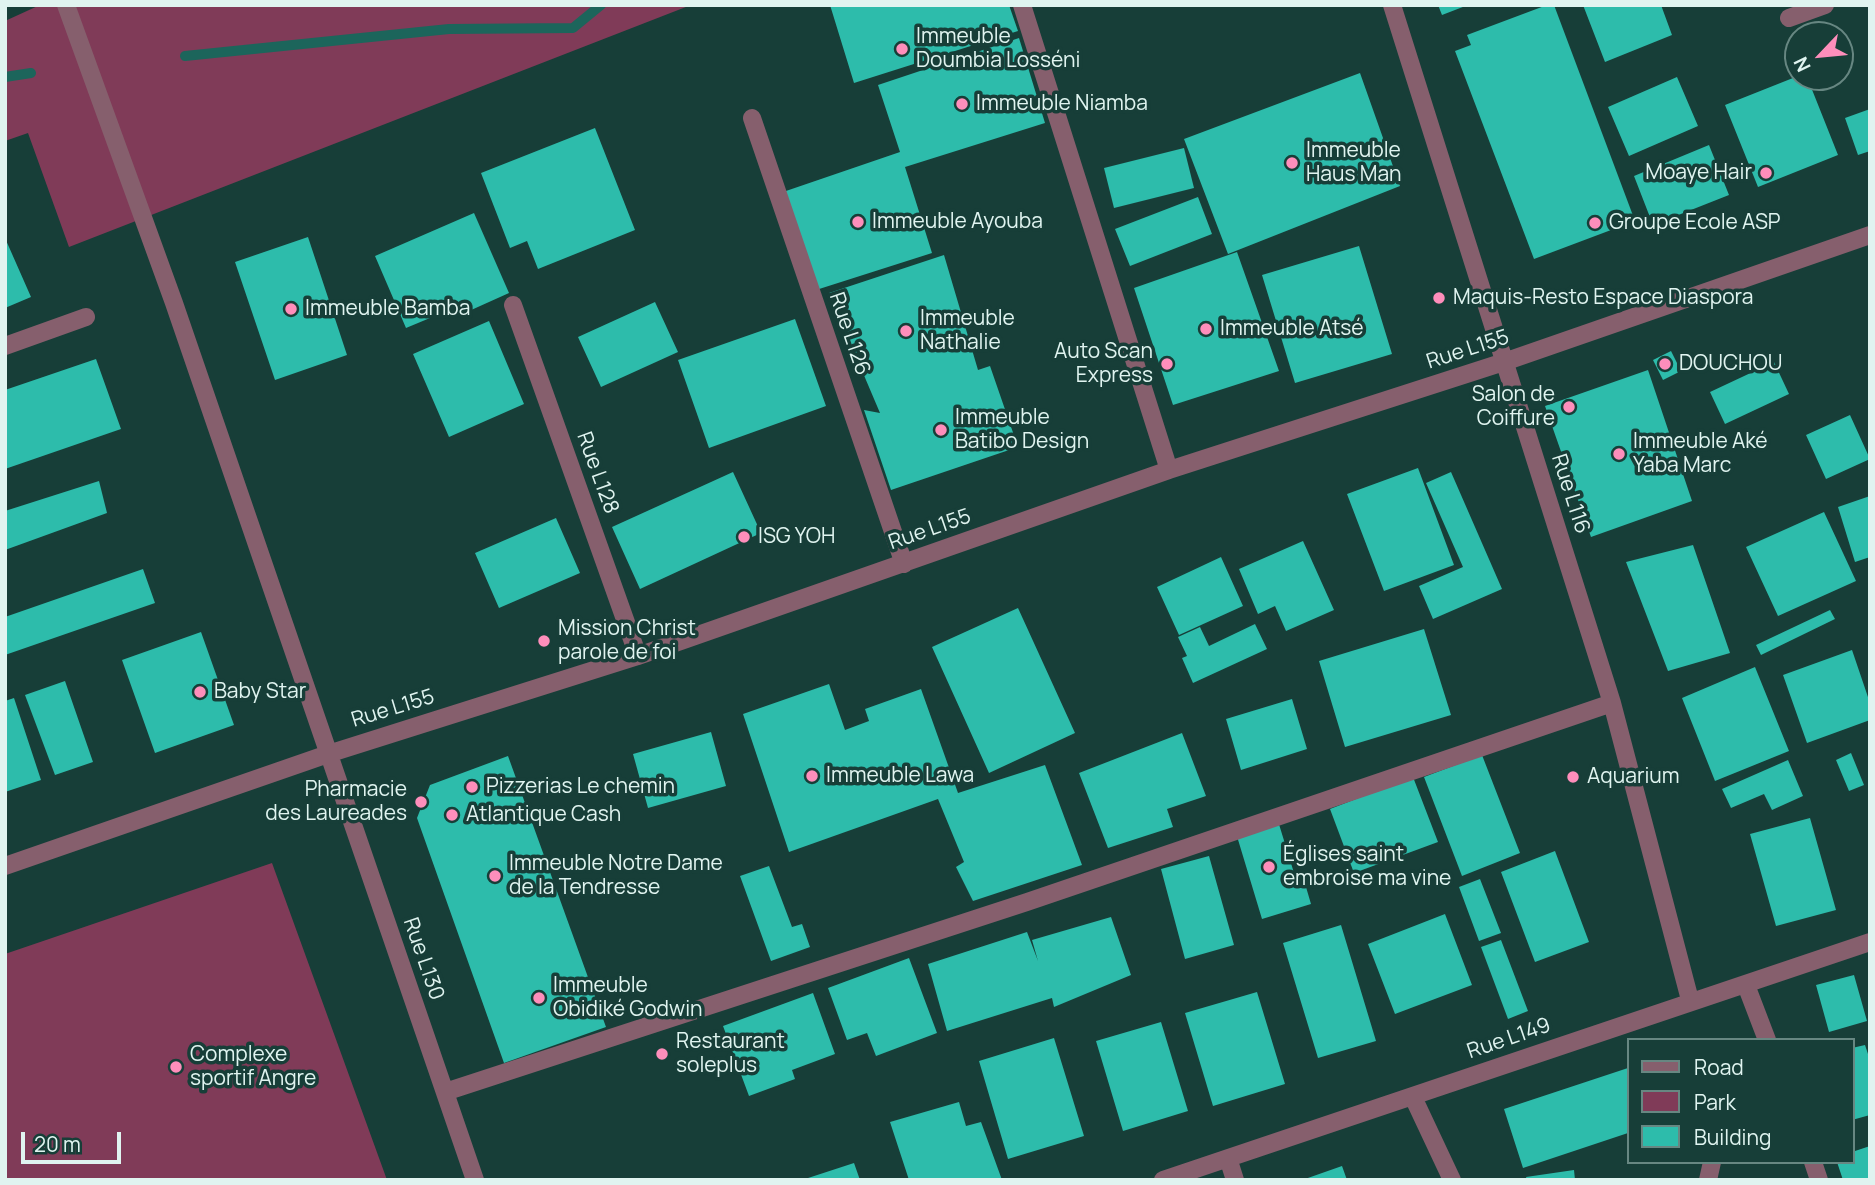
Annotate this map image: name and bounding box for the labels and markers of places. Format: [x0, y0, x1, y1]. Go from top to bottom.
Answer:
place label: Immeuble Doumbia Losséni [916, 24, 1080, 74]
marker: Immeuble Doumbia Losséni [894, 41, 910, 57]
place label: Immeuble Niamba [976, 91, 1148, 117]
marker: Immeuble Niamba [954, 96, 970, 112]
place label: Immeuble Haus Man [1306, 138, 1402, 188]
marker: Immeuble Haus Man [1284, 155, 1300, 171]
place label: Moaye Hair [1645, 160, 1752, 186]
marker: Moaye Hair [1758, 165, 1774, 181]
place label: Immeuble Ayouba [872, 209, 1043, 235]
place label: Groupe Ecole ASP [1609, 210, 1781, 236]
marker: Immeuble Ayouba [850, 214, 866, 230]
marker: Groupe Ecole ASP [1587, 215, 1603, 231]
place label: Maquis-Resto Espace Diaspora [1453, 285, 1753, 311]
marker: Maquis-Resto Espace Diaspora [1431, 290, 1447, 306]
place label: Immeuble Bamba [305, 296, 470, 322]
marker: Immeuble Bamba [283, 301, 299, 317]
place label: Immeuble Nathalie [920, 306, 1015, 356]
place label: Immeuble Atsé [1220, 316, 1364, 342]
marker: Immeuble Atsé [1198, 321, 1214, 337]
marker: Immeuble Nathalie [898, 323, 914, 339]
place label: Auto Scan Express [1054, 339, 1153, 389]
place label: DOUCHOU [1679, 351, 1782, 377]
marker: Auto Scan Express [1159, 356, 1175, 372]
marker: DOUCHOU [1657, 356, 1673, 372]
place label: Salon de Coiffure [1472, 382, 1555, 432]
marker: Salon de Coiffure [1561, 399, 1577, 415]
place label: Immeuble Batibo Design [955, 405, 1089, 455]
marker: Immeuble Batibo Design [933, 422, 949, 438]
place label: Immeuble Aké Yaba Marc [1633, 429, 1768, 479]
marker: Immeuble Aké Yaba Marc [1611, 446, 1627, 462]
place label: ISG YOH [758, 524, 835, 550]
marker: ISG YOH [736, 529, 752, 545]
place label: Mission Christ parole de foi [558, 616, 696, 666]
marker: Mission Christ parole de foi [536, 633, 552, 649]
place label: Baby Star [214, 679, 306, 705]
marker: Baby Star [192, 684, 208, 700]
place label: Immeuble Lawa [826, 763, 974, 789]
place label: Aquarium [1587, 764, 1680, 790]
marker: Immeuble Lawa [804, 768, 820, 784]
marker: Aquarium [1565, 769, 1581, 785]
place label: Pizzerias Le chemin [486, 774, 675, 800]
place label: Pharmacie des Laureades [265, 777, 407, 827]
marker: Pizzerias Le chemin [464, 779, 480, 795]
marker: Pharmacie des Laureades [413, 794, 429, 810]
place label: Atlantique Cash [466, 802, 621, 828]
marker: Atlantique Cash [444, 807, 460, 823]
place label: Églises saint embroise ma vine [1283, 842, 1451, 892]
place label: Immeuble Notre Dame de la Tendresse [509, 851, 723, 901]
marker: Églises saint embroise ma vine [1261, 859, 1277, 875]
marker: Immeuble Notre Dame de la Tendresse [487, 868, 503, 884]
place label: Immeuble Obidiké Godwin [553, 973, 703, 1023]
marker: Immeuble Obidiké Godwin [531, 990, 547, 1006]
place label: Restaurant soleplus [676, 1029, 785, 1079]
place label: Complexe sportif Angre [190, 1042, 316, 1092]
marker: Restaurant soleplus [654, 1046, 670, 1062]
marker: Complexe sportif Angre [168, 1059, 184, 1075]

